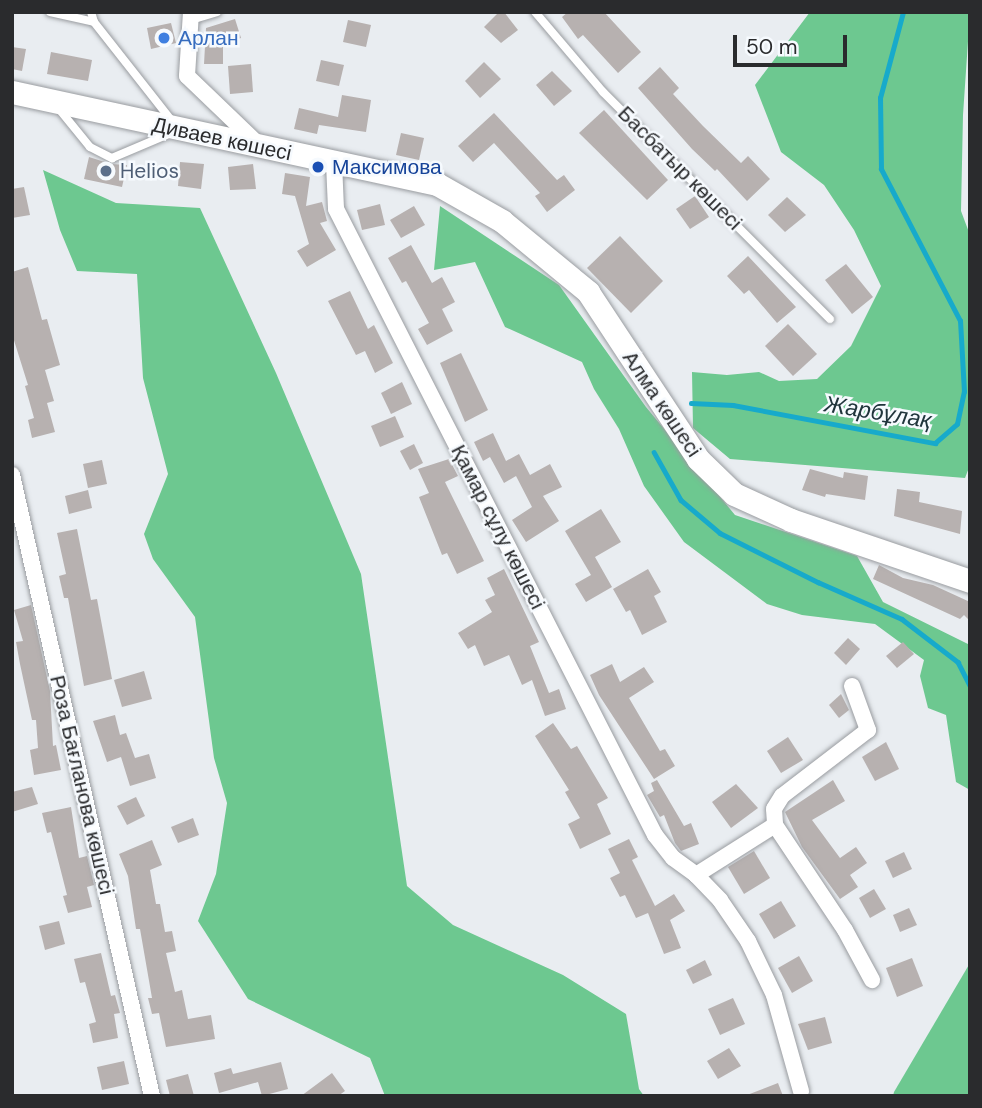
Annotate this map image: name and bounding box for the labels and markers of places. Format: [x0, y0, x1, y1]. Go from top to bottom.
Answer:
place label: Арлан [178, 25, 238, 51]
marker: Арлан [156, 30, 172, 46]
place label: Максимова [332, 154, 442, 180]
place label: Helios [120, 158, 179, 184]
marker: Максимова [310, 159, 326, 175]
marker: Helios [98, 163, 114, 179]

